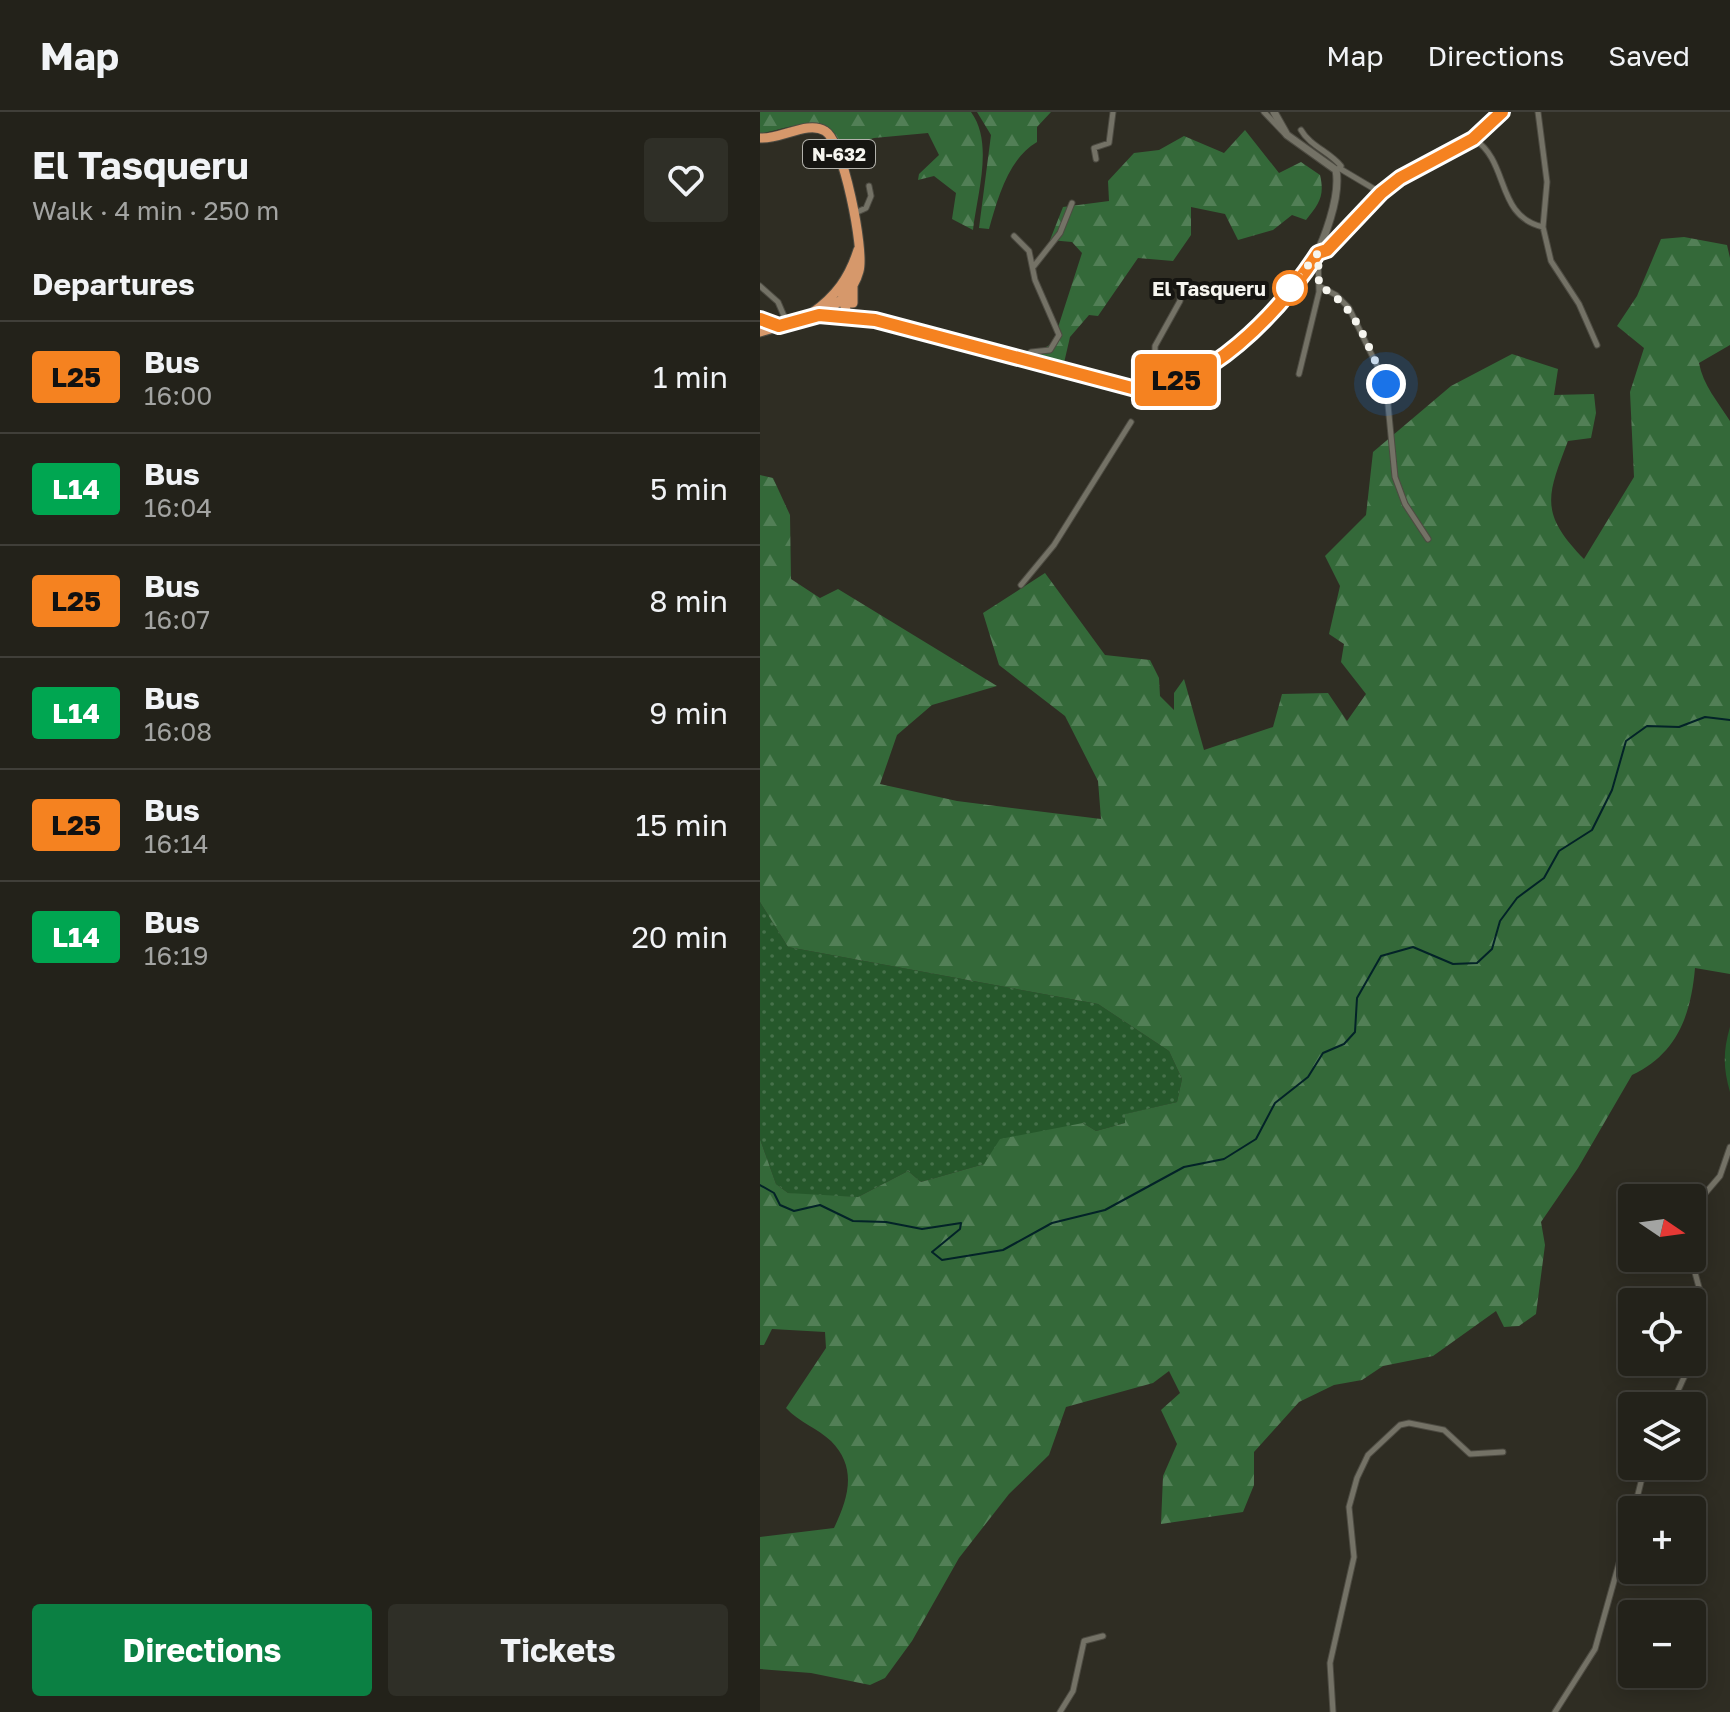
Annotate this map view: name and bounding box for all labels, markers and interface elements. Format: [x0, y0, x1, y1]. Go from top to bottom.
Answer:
text: Map [40, 33, 119, 78]
text: Map [1326, 39, 1383, 72]
text: Directions [1427, 39, 1564, 72]
text: Saved [1608, 39, 1690, 72]
button: heart [644, 138, 728, 222]
road number: N-632 [803, 140, 875, 168]
text: El Tasqueru [32, 142, 249, 187]
text: Walk · 4 min · 250 m [32, 195, 279, 226]
text: Departures [32, 266, 195, 302]
marker: El Tasqueru [1273, 271, 1307, 305]
place label: El Tasqueru [1152, 276, 1266, 300]
text: Bus [144, 344, 200, 380]
line badge: L25 [1130, 354, 1222, 406]
text: 1 min [653, 359, 728, 395]
text: L25 [51, 360, 101, 393]
text: L25 [1151, 363, 1201, 396]
your location [1366, 364, 1406, 404]
text: 16:00 [144, 380, 212, 411]
text: Bus [144, 456, 200, 492]
text: 5 min [650, 471, 728, 507]
text: L14 [52, 472, 100, 505]
text: 16:04 [144, 492, 212, 523]
text: Bus [144, 568, 200, 604]
text: 8 min [649, 583, 728, 619]
text: L25 [51, 584, 101, 617]
text: 16:07 [144, 604, 210, 635]
text: Bus [144, 680, 200, 716]
text: 9 min [649, 695, 728, 731]
text: L14 [52, 696, 100, 729]
text: 16:08 [144, 716, 212, 747]
text: Bus [144, 792, 200, 828]
text: 15 min [636, 807, 728, 843]
text: L25 [51, 808, 101, 841]
text: 16:14 [144, 828, 209, 859]
text: Bus [144, 904, 200, 940]
text: 20 min [631, 919, 728, 955]
text: L14 [52, 920, 100, 953]
text: 16:19 [144, 940, 208, 971]
north arrow [1618, 1184, 1706, 1272]
map controls [1618, 1184, 1706, 1688]
button: locate [1618, 1288, 1706, 1376]
button: layers [1618, 1392, 1706, 1480]
button: + [1618, 1496, 1706, 1584]
button: − [1618, 1600, 1706, 1688]
button: Directions [32, 1604, 372, 1696]
button: Tickets [388, 1604, 728, 1696]

